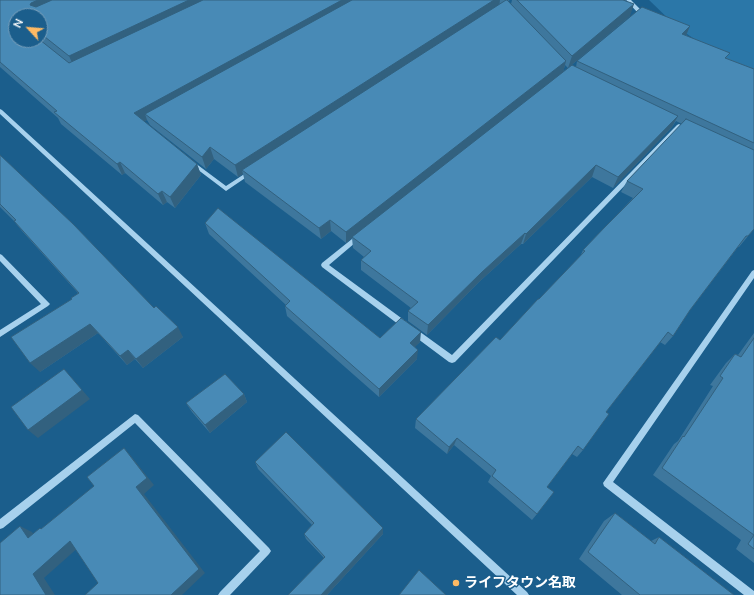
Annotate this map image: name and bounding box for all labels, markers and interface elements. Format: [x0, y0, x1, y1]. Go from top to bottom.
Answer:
north arrow [8, 8, 48, 48]
text: N [10, 16, 26, 30]
place label: ライフタウン名取 [464, 575, 576, 591]
marker: ライフタウン名取 [451, 578, 461, 588]

